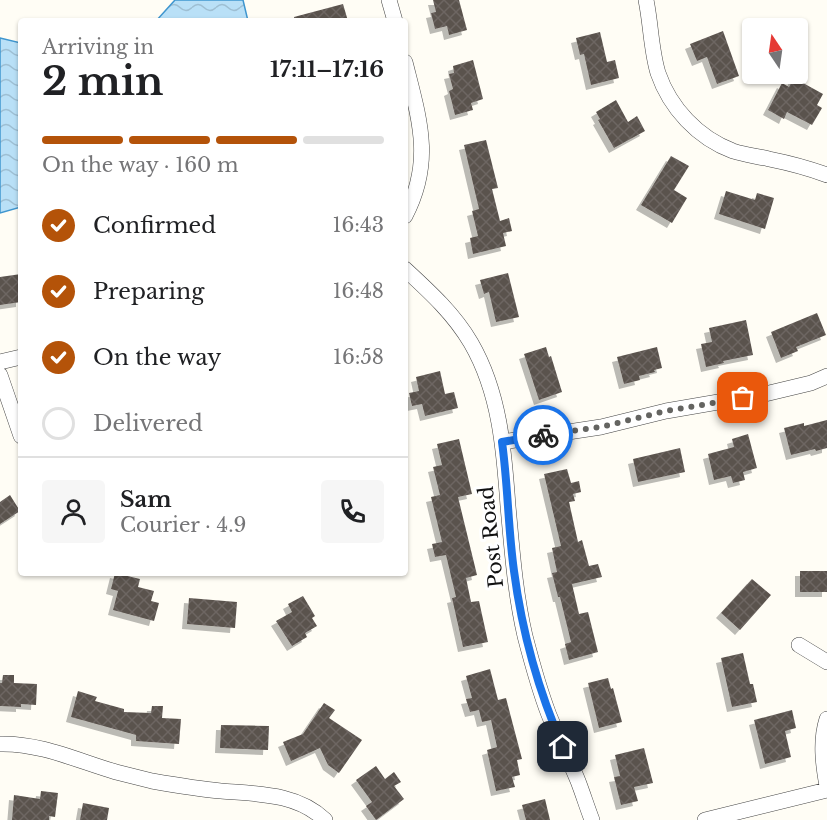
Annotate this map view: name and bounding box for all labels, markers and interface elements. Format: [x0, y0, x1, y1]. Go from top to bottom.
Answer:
north arrow [742, 18, 808, 84]
map controls [742, 18, 808, 84]
text: Arriving in [42, 35, 154, 59]
text: 17:11–17:16 [270, 56, 384, 83]
text: 2 min [42, 57, 163, 106]
text: On the way · 160 m [42, 153, 239, 177]
icon: check [42, 209, 75, 242]
text: Confirmed [93, 212, 216, 239]
text: 16:43 [333, 213, 384, 237]
icon: check [42, 275, 75, 308]
text: Preparing [93, 278, 204, 305]
text: 16:48 [333, 279, 384, 303]
icon: check [42, 341, 75, 374]
text: On the way [93, 344, 221, 371]
text: 16:58 [333, 345, 384, 369]
pin [717, 372, 768, 423]
icon: bag [726, 381, 759, 414]
courier [513, 405, 573, 465]
text: Delivered [93, 410, 203, 437]
icon: bike [527, 419, 560, 452]
button: person [42, 480, 105, 543]
button: phone [321, 480, 384, 543]
street label: Post Road [474, 485, 508, 589]
text: Sam [120, 486, 172, 513]
text: Courier · 4.9 [120, 513, 246, 537]
pin [537, 721, 588, 772]
icon: home [546, 730, 579, 763]

